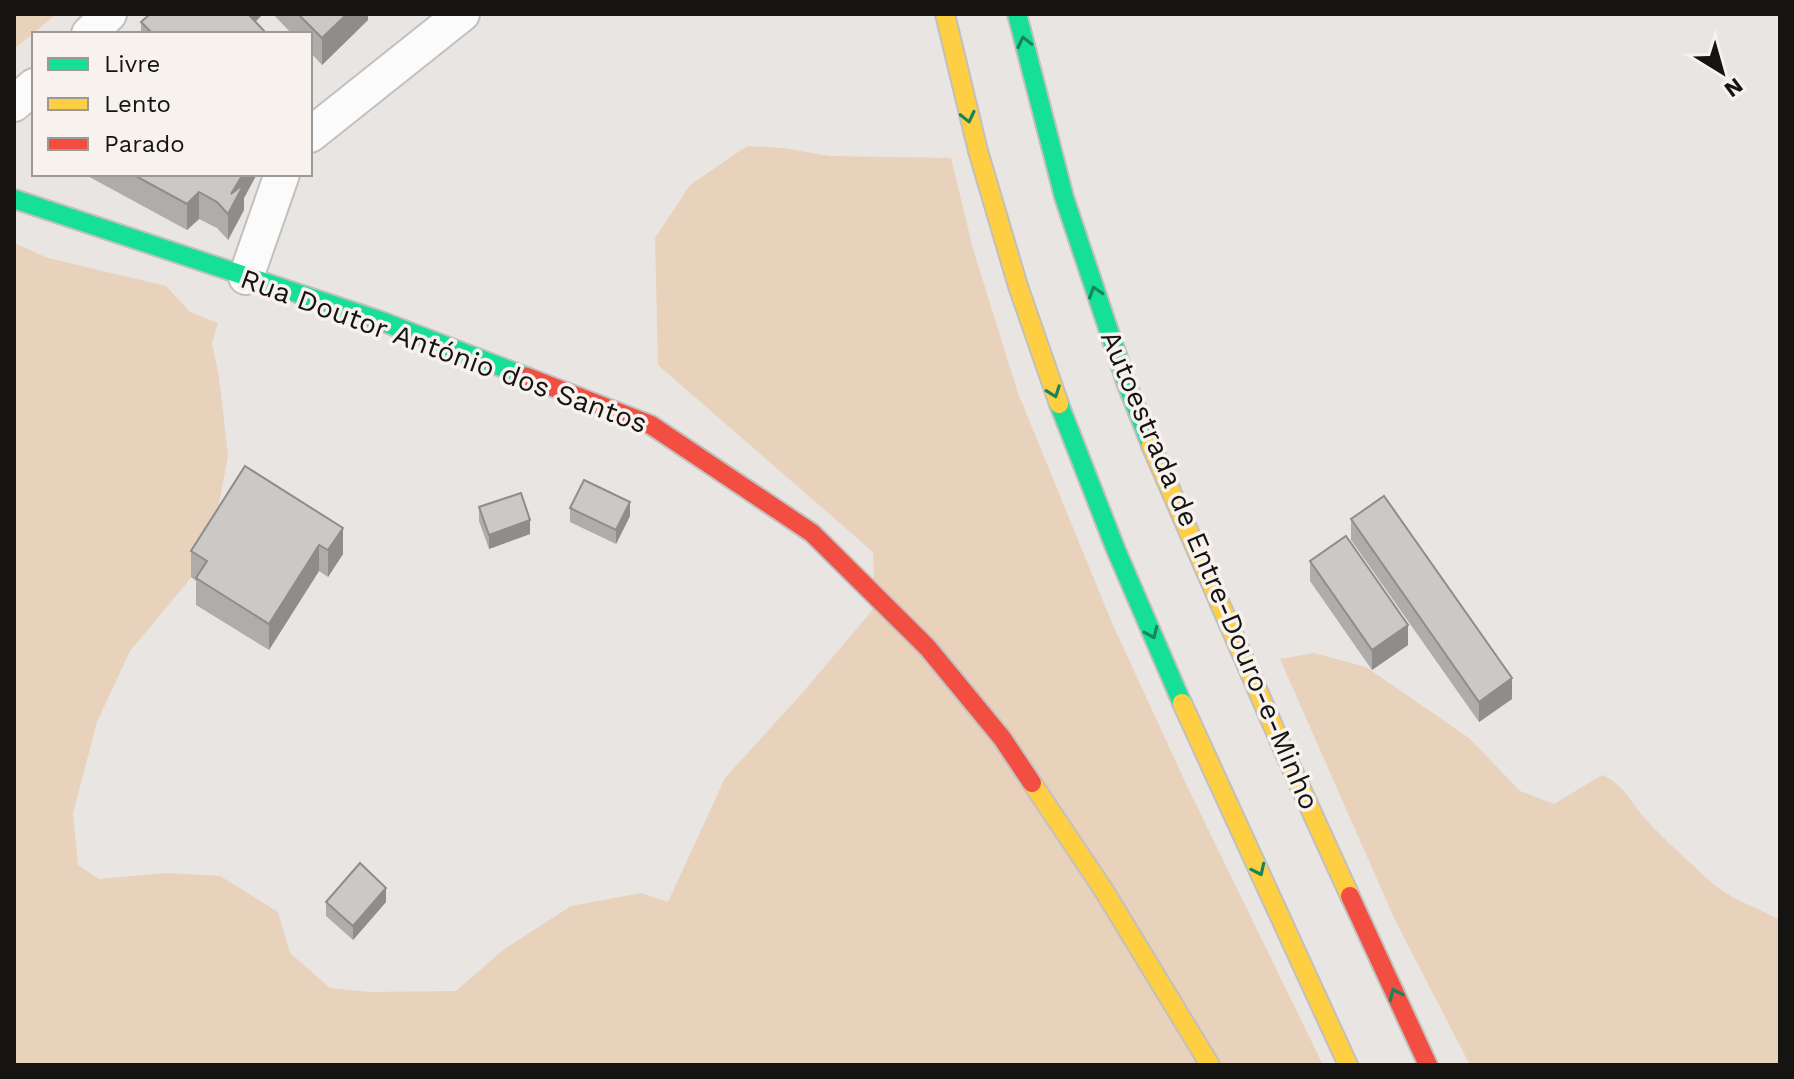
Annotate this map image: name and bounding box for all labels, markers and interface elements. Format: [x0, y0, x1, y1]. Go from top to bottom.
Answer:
legend [32, 32, 312, 176]
north arrow [1682, 32, 1762, 112]
one-way arrow [1016, 36, 1033, 50]
text: Livre [104, 50, 160, 78]
text: N [1720, 73, 1748, 102]
text: Lento [104, 90, 171, 118]
one-way arrow [959, 110, 976, 124]
text: Parado [104, 130, 185, 158]
street label: Rua Doutor António dos Santos [236, 262, 652, 440]
one-way arrow [1088, 286, 1104, 300]
street label: Autoestrada de Entre-Douro-e-Minho [1094, 326, 1326, 814]
one-way arrow [1044, 384, 1061, 398]
one-way arrow [1142, 625, 1158, 639]
one-way arrow [1249, 862, 1265, 876]
one-way arrow [1389, 988, 1405, 1002]

